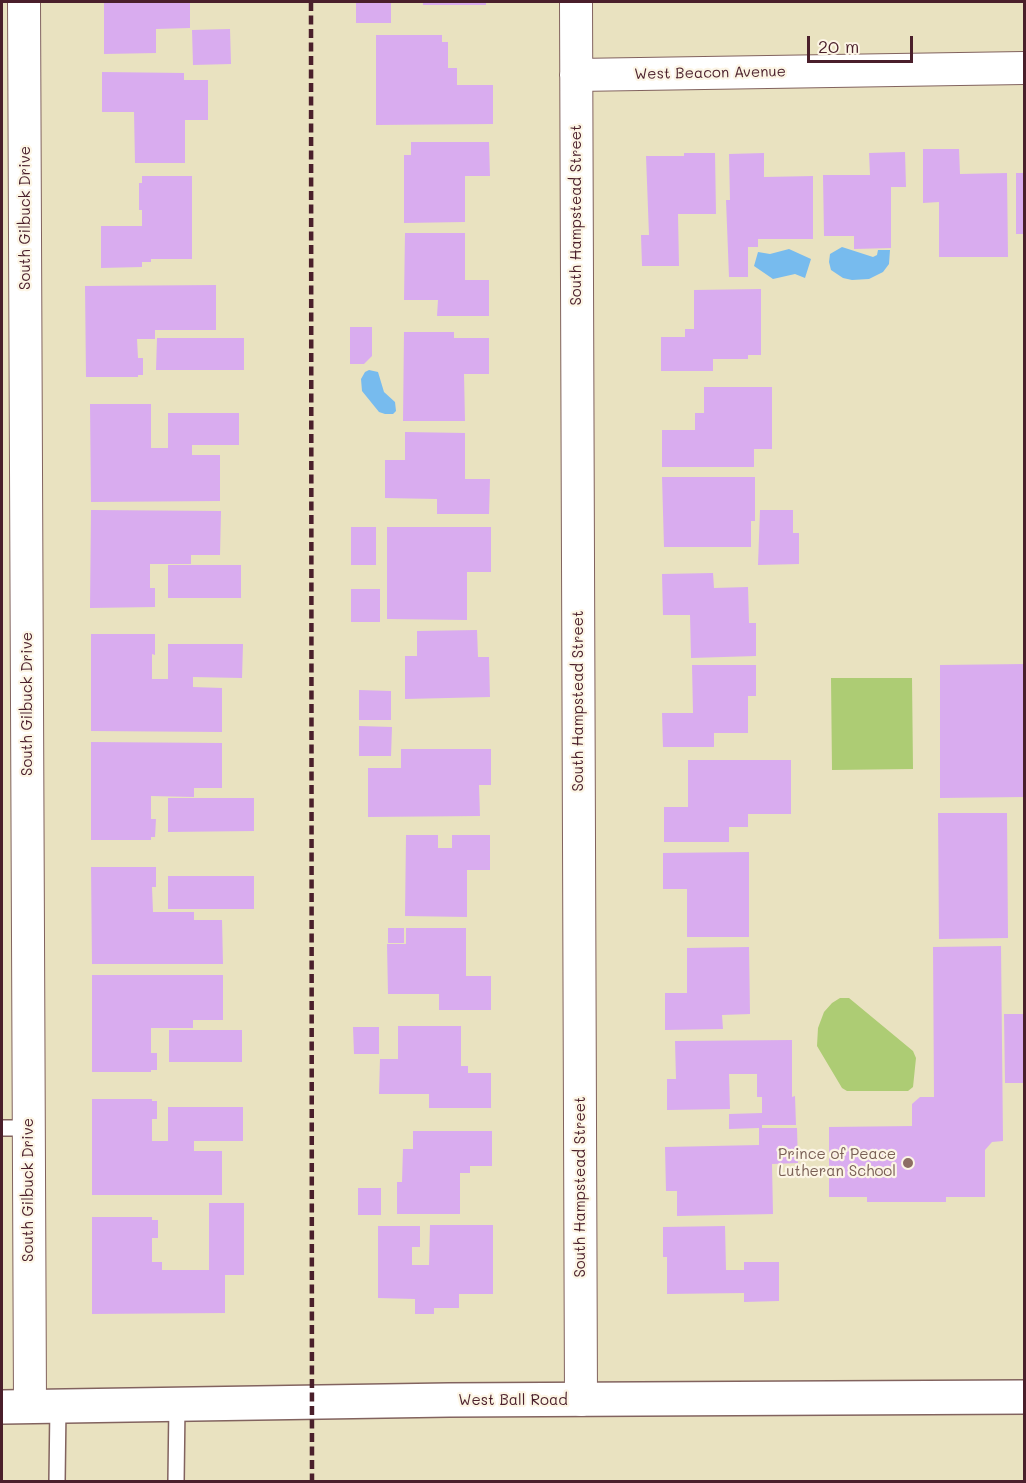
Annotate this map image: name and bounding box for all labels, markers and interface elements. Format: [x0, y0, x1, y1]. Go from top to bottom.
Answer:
scale bar [810, 24, 916, 62]
text: 20 m [818, 34, 859, 58]
street label: West Beacon Avenue [634, 63, 786, 83]
street label: South Hampstead Street [567, 124, 585, 306]
street label: South Gilbuck Drive [16, 146, 34, 290]
street label: South Hampstead Street [569, 610, 587, 792]
street label: South Gilbuck Drive [18, 632, 36, 776]
street label: South Hampstead Street [571, 1096, 589, 1278]
street label: South Gilbuck Drive [19, 1118, 37, 1262]
place label: Prince of Peace Lutheran School [778, 1145, 896, 1180]
marker: Prince of Peace Lutheran School [901, 1156, 915, 1170]
street label: West Ball Road [458, 1391, 568, 1409]

